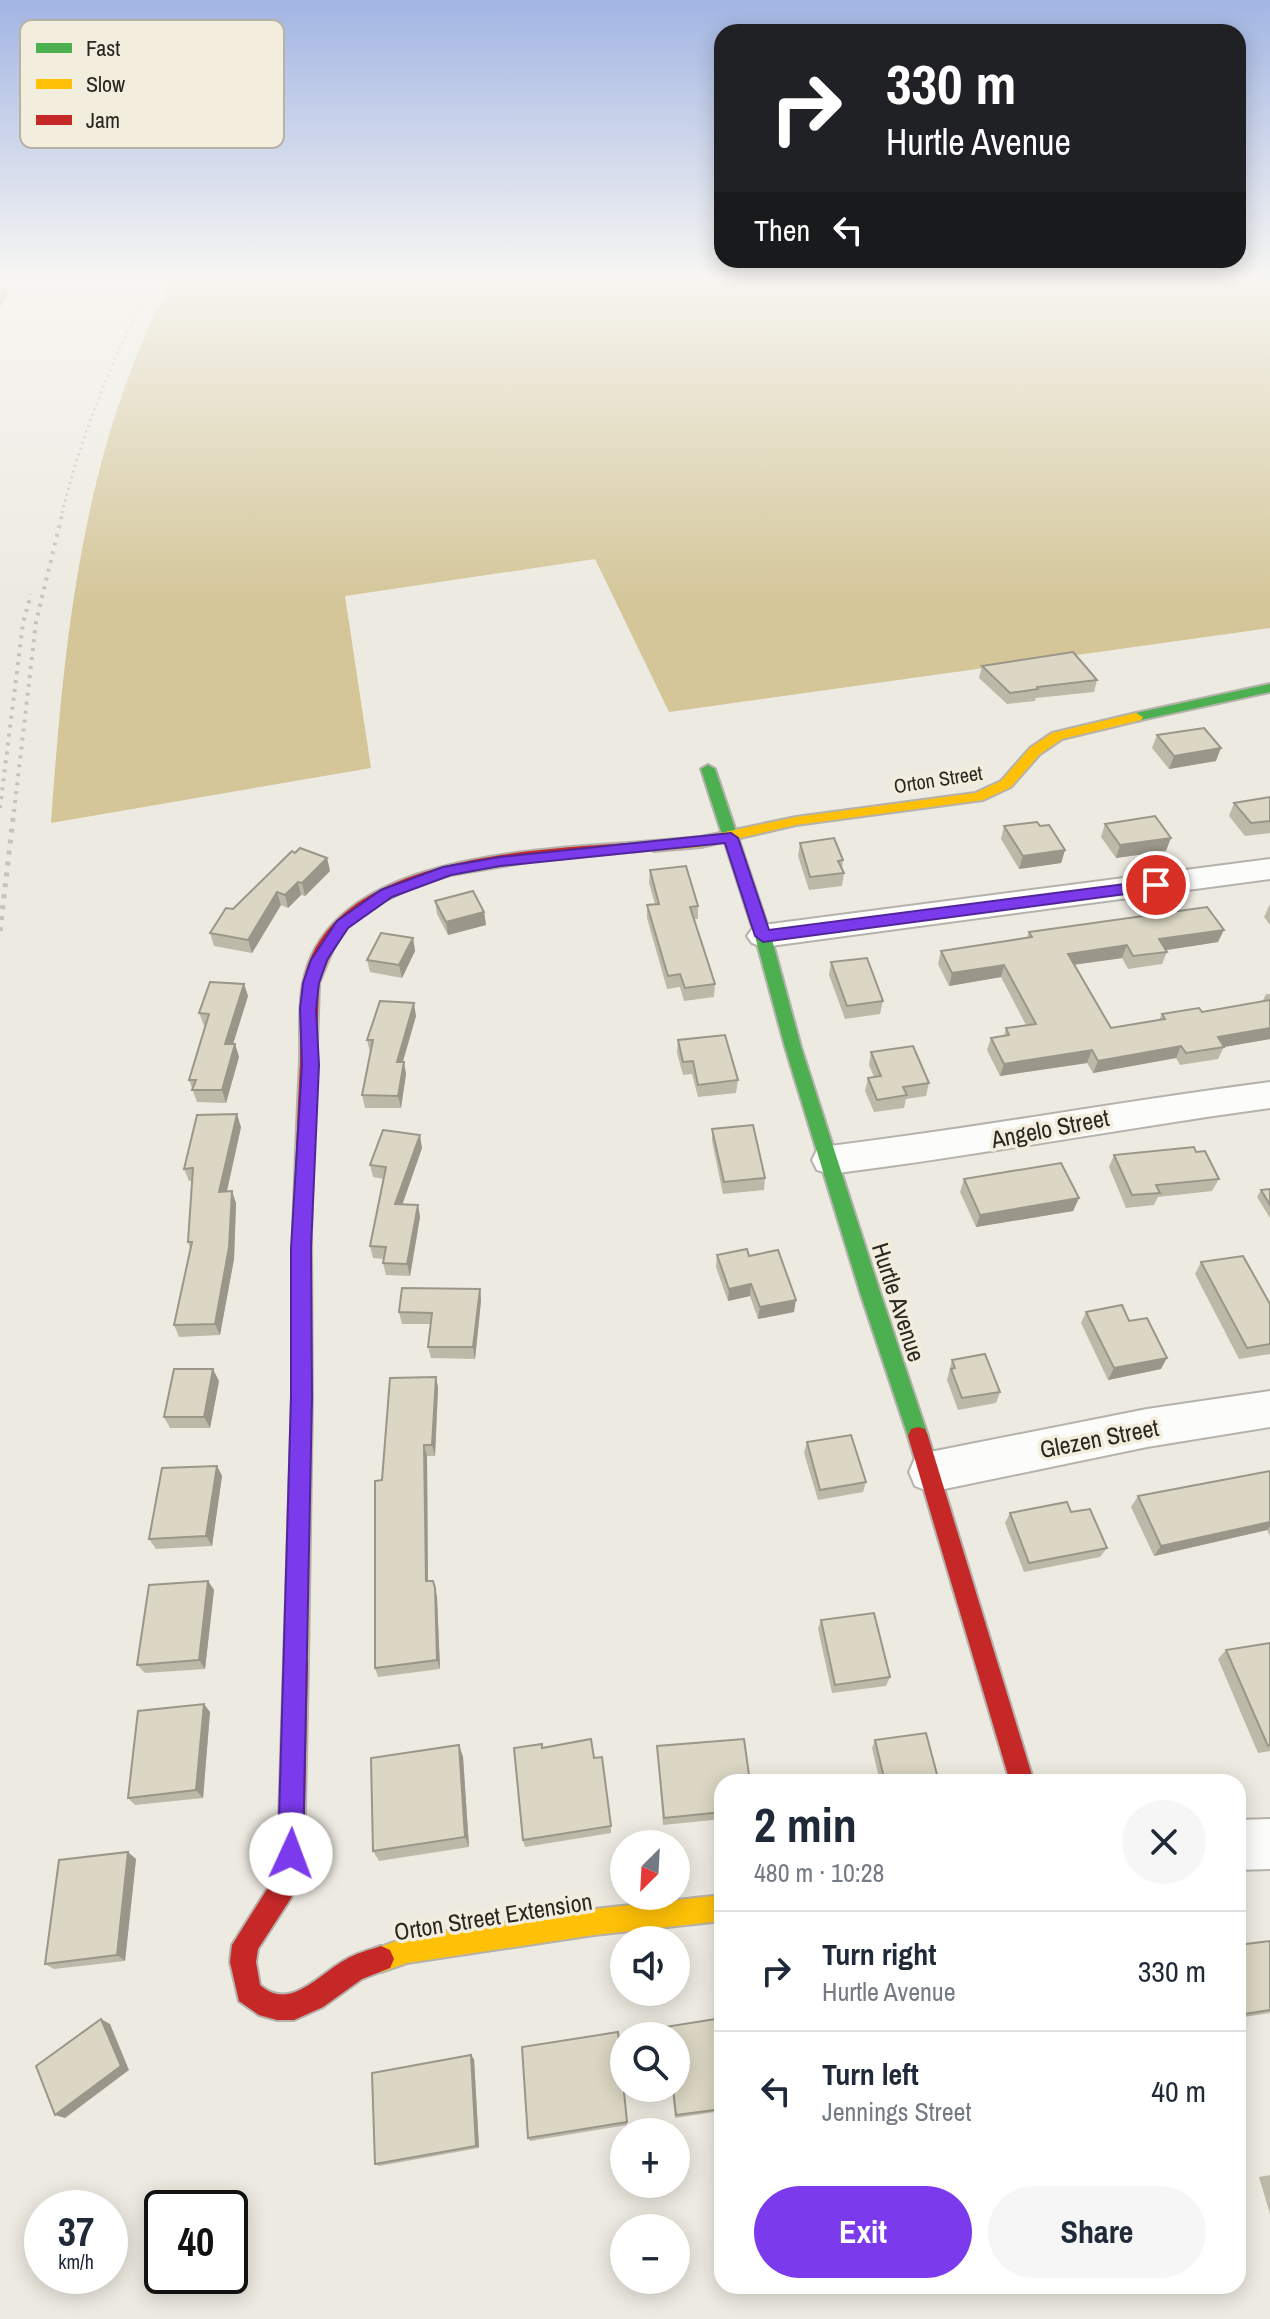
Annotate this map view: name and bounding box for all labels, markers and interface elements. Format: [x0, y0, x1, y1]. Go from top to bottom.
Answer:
legend [20, 20, 284, 148]
text: Fast [86, 33, 120, 63]
text: 330 m [886, 46, 1016, 121]
icon: right [754, 56, 858, 160]
text: Slow [86, 69, 125, 99]
text: Jam [86, 105, 120, 135]
text: Hurtle Avenue [886, 118, 1071, 166]
icon: left [826, 208, 870, 252]
text: Then [754, 210, 810, 250]
street label: Orton Street [892, 759, 985, 799]
pin [1122, 851, 1190, 919]
icon: arrive [1134, 863, 1178, 907]
street label: Angelo Street [987, 1101, 1112, 1155]
street label: Hurtle Avenue [865, 1238, 933, 1366]
street label: Glezen Street [1037, 1411, 1162, 1465]
text: 2 min [754, 1792, 857, 1857]
button: close [1122, 1800, 1206, 1884]
position arrow [249, 1812, 333, 1896]
north arrow [610, 1830, 690, 1910]
map controls [610, 1830, 690, 2294]
text: 480 m · 10:28 [754, 1855, 884, 1890]
street label: Orton Street Extension [392, 1885, 594, 1947]
button: sound [610, 1926, 690, 2006]
text: Turn right [822, 1934, 936, 1974]
icon: right [754, 1949, 798, 1993]
text: 330 m [1138, 1951, 1206, 1991]
text: Hurtle Avenue [822, 1974, 956, 2009]
button: search [610, 2022, 690, 2102]
text: Turn left [822, 2054, 919, 2094]
icon: left [754, 2069, 798, 2113]
text: 40 m [1151, 2071, 1206, 2111]
text: Jennings Street [822, 2094, 971, 2129]
button: + [610, 2118, 690, 2198]
button: Exit [754, 2186, 972, 2278]
button: Share [988, 2186, 1206, 2278]
speed limit sign: 40 [144, 2190, 248, 2294]
text: 37 [58, 2205, 94, 2258]
button: − [610, 2214, 690, 2294]
text: km/h [58, 2248, 94, 2275]

